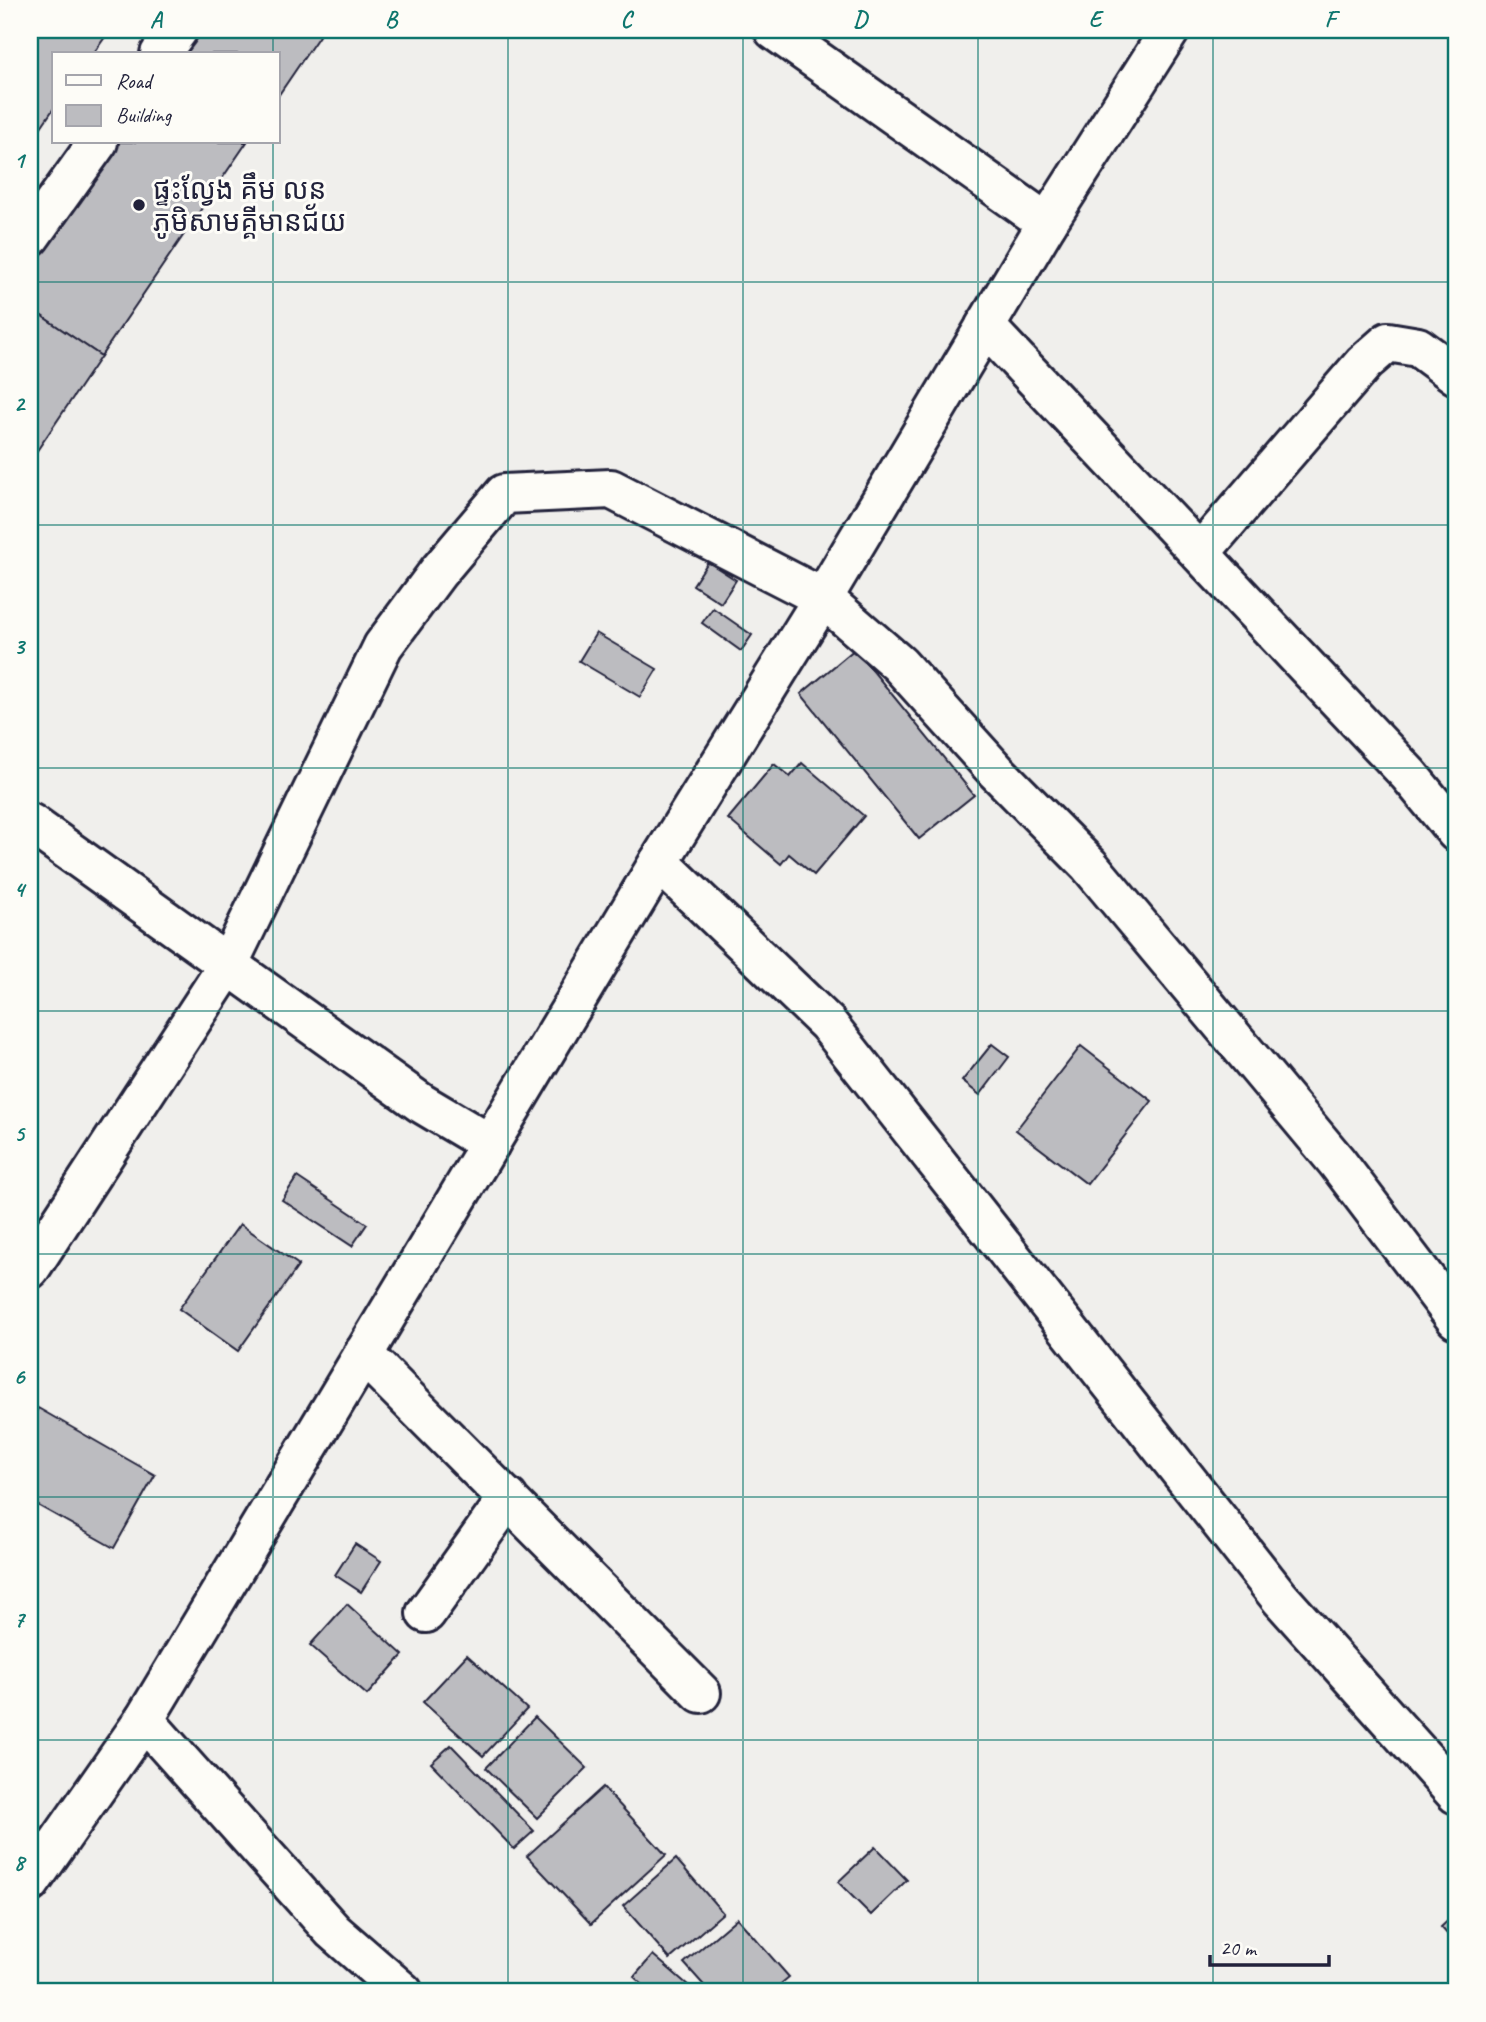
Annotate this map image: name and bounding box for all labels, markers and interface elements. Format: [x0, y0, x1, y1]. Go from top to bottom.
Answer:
text: A [150, 5, 164, 34]
text: B [385, 5, 399, 34]
text: C [621, 5, 635, 34]
text: D [853, 5, 869, 34]
text: E [1089, 5, 1105, 34]
text: F [1325, 5, 1341, 34]
legend [52, 52, 280, 144]
text: Road [116, 68, 155, 94]
text: Building [116, 102, 173, 128]
text: 1 [14, 146, 27, 175]
place label: ផ្ទះល្វែង គឹម លន ភូមិសាមគ្គីមានជ័យ [153, 172, 346, 239]
marker: ផ្ទះល្វែង គឹម លន ភូមិសាមគ្គីមានជ័យ [131, 197, 147, 213]
text: 2 [14, 389, 27, 418]
text: 3 [14, 632, 27, 661]
text: 4 [14, 875, 27, 904]
text: 5 [14, 1119, 26, 1148]
text: 6 [14, 1362, 27, 1391]
text: 7 [14, 1605, 27, 1634]
text: 8 [14, 1848, 27, 1877]
scale bar [1210, 1924, 1328, 1968]
text: 20 m [1220, 1935, 1258, 1961]

